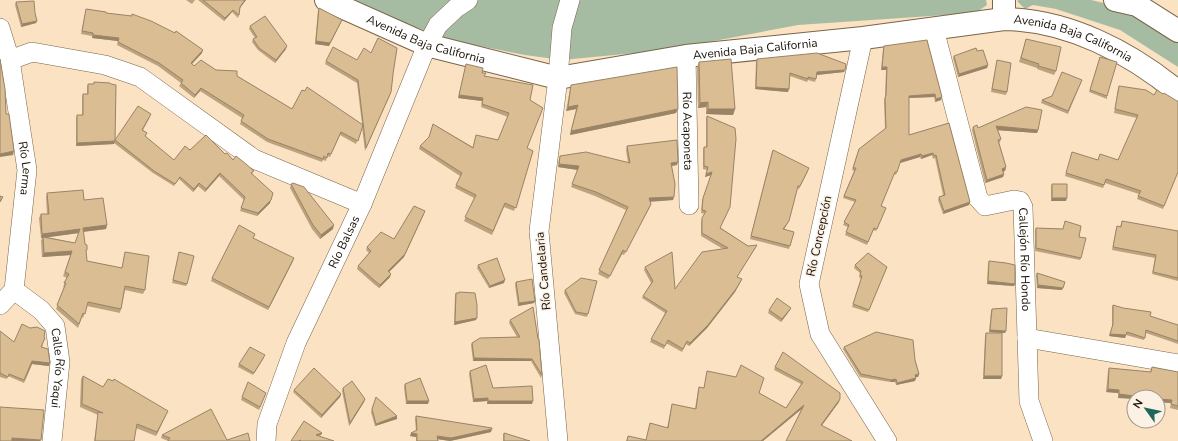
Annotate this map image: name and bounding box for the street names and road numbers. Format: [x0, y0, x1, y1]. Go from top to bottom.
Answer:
street label: Avenida Baja California [364, 11, 487, 67]
street label: Avenida Baja California [1013, 11, 1135, 66]
street label: Avenida Baja California [692, 35, 818, 63]
street label: Río Acaponeta [679, 91, 696, 170]
street label: Río Lerma [15, 140, 35, 196]
street label: Río Concepción [803, 194, 835, 278]
street label: Callejón Río Hondo [1015, 207, 1034, 312]
street label: Río Balsas [325, 213, 363, 271]
street label: Río Candelaria [532, 231, 554, 311]
street label: Calle Río Yaqui [47, 327, 68, 409]

